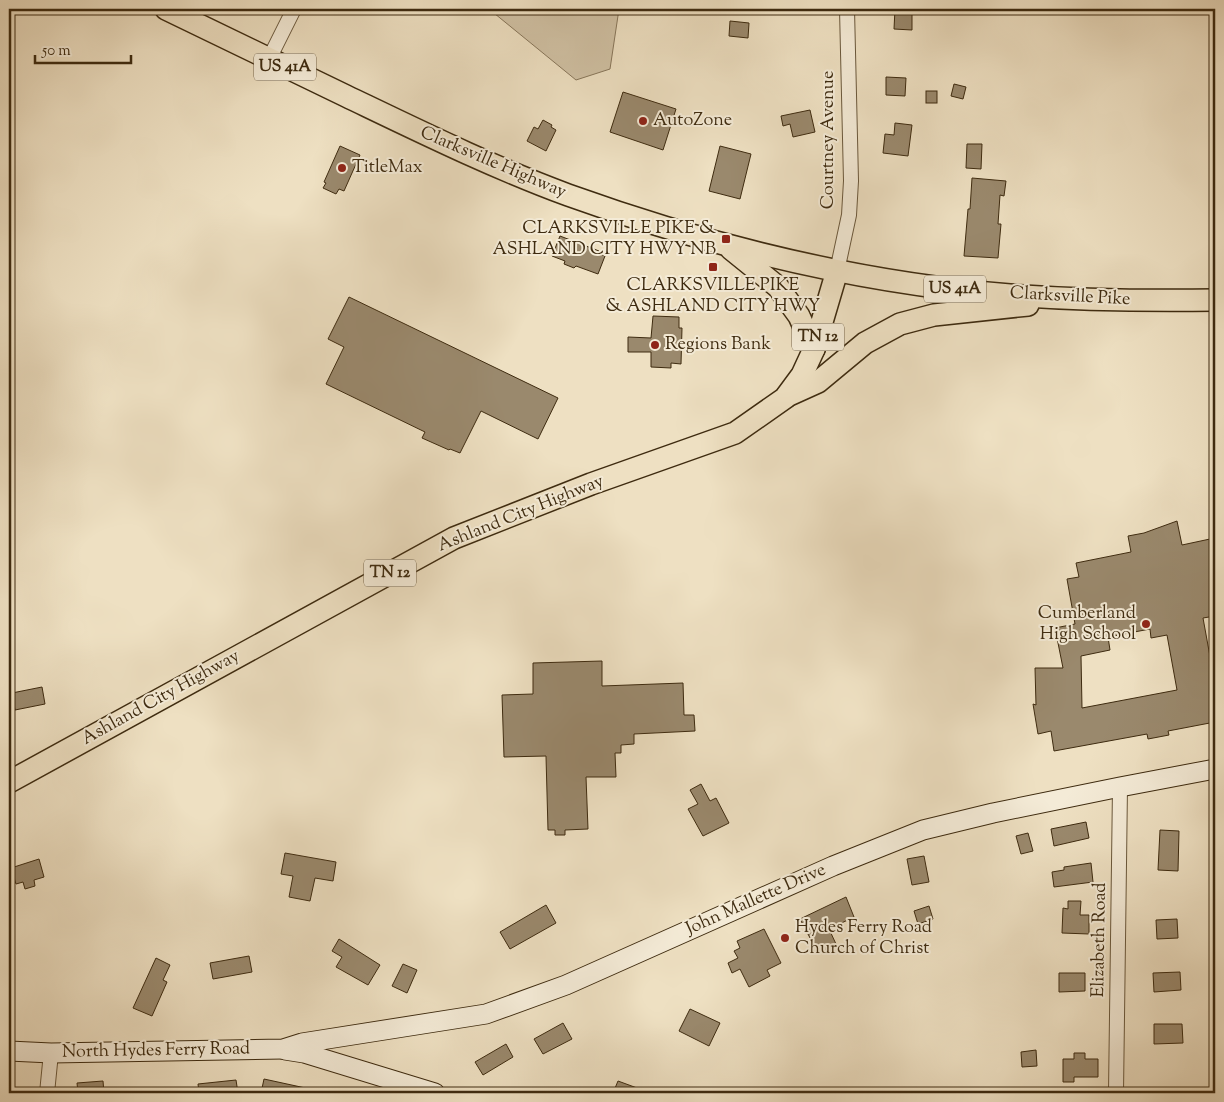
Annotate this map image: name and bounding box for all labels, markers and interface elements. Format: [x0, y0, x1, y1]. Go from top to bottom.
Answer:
scale bar [35, 32, 131, 64]
text: 50 m [41, 41, 71, 62]
road number: US 41A [254, 54, 316, 80]
street label: Courtney Avenue [816, 71, 842, 209]
place label: AutoZone [653, 108, 732, 134]
marker: AutoZone [637, 115, 649, 127]
street label: Clarksville Highway [416, 120, 570, 206]
place label: TitleMax [352, 155, 423, 181]
marker: TitleMax [336, 162, 348, 174]
place label: CLARKSVILLE PIKE & ASHLAND CITY HWY NB [492, 216, 716, 263]
marker: CLARKSVILLE PIKE & ASHLAND CITY HWY NB [720, 233, 732, 245]
marker: CLARKSVILLE PIKE & ASHLAND CITY HWY [707, 261, 719, 273]
place label: CLARKSVILLE PIKE & ASHLAND CITY HWY [606, 273, 821, 320]
road number: US 41A [924, 276, 986, 302]
street label: Clarksville Pike [1009, 281, 1131, 313]
road number: TN 12 [792, 324, 844, 351]
place label: Regions Bank [665, 332, 771, 358]
marker: Regions Bank [649, 339, 661, 351]
street label: Ashland City Highway [434, 469, 608, 559]
road number: TN 12 [364, 560, 416, 586]
place label: Cumberland High School [1038, 601, 1136, 648]
marker: Cumberland High School [1140, 618, 1152, 630]
street label: Ashland City Highway [77, 644, 245, 752]
street label: John Mallette Drive [681, 857, 830, 943]
street label: Elizabeth Road [1086, 882, 1114, 998]
place label: Hydes Ferry Road Church of Christ [795, 915, 932, 962]
marker: Hydes Ferry Road Church of Christ [779, 932, 791, 944]
street label: North Hydes Ferry Road [62, 1036, 250, 1066]

